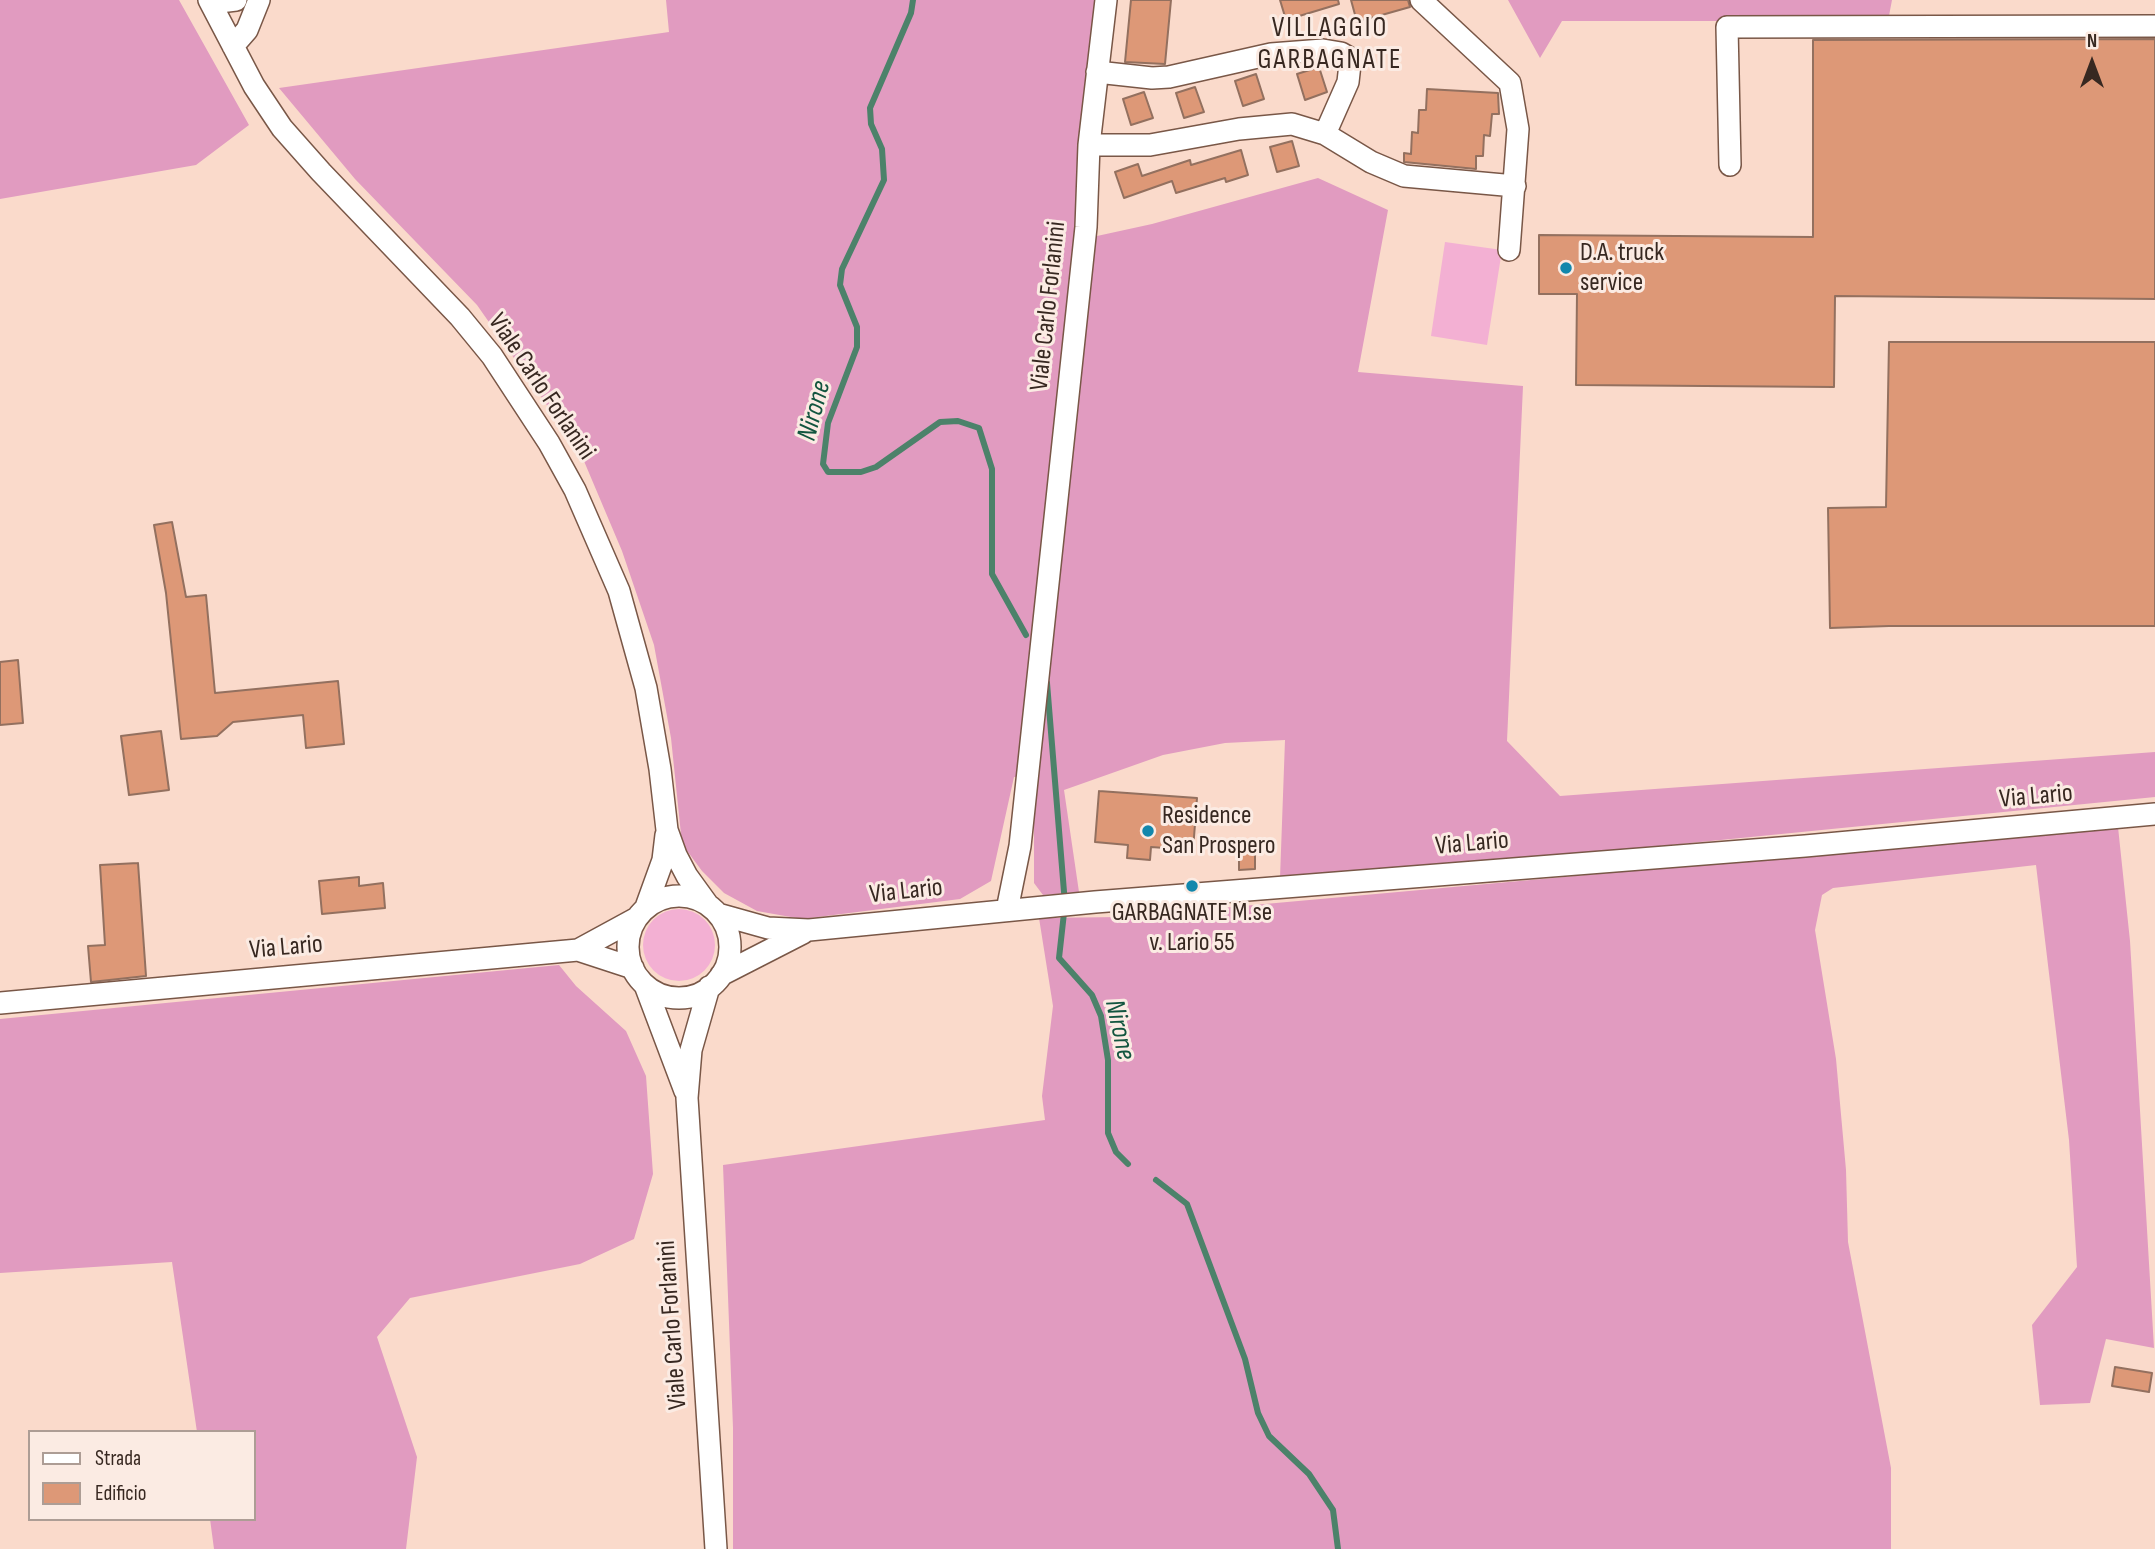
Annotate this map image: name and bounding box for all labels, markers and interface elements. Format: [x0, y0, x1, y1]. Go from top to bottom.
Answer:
district label: VILLAGGIO GARBAGNATE [1259, 12, 1401, 78]
north arrow [2057, 28, 2127, 98]
text: N [2087, 30, 2097, 53]
street label: Viale Carlo Forlanini [1025, 220, 1073, 392]
place label: D.A. truck service [1580, 237, 1664, 298]
marker: D.A. truck service [1558, 260, 1574, 276]
street label: Viale Carlo Forlanini [481, 308, 601, 466]
water label: Nirone [791, 377, 839, 445]
street label: Via Lario [1998, 778, 2074, 816]
place label: Residence San Prospero [1162, 800, 1276, 862]
marker: Residence San Prospero [1140, 823, 1156, 839]
street label: Via Lario [1434, 825, 1510, 863]
street label: Via Lario [868, 873, 944, 911]
marker: GARBAGNATE M.se v. Lario 55 [1184, 878, 1200, 894]
place label: GARBAGNATE M.se v. Lario 55 [1112, 897, 1272, 958]
street label: Via Lario [248, 929, 324, 967]
water label: Nirone [1096, 997, 1142, 1063]
street label: Viale Carlo Forlanini [652, 1239, 694, 1411]
legend [28, 1430, 256, 1521]
text: Strada [95, 1446, 141, 1471]
text: Edificio [95, 1481, 146, 1506]

